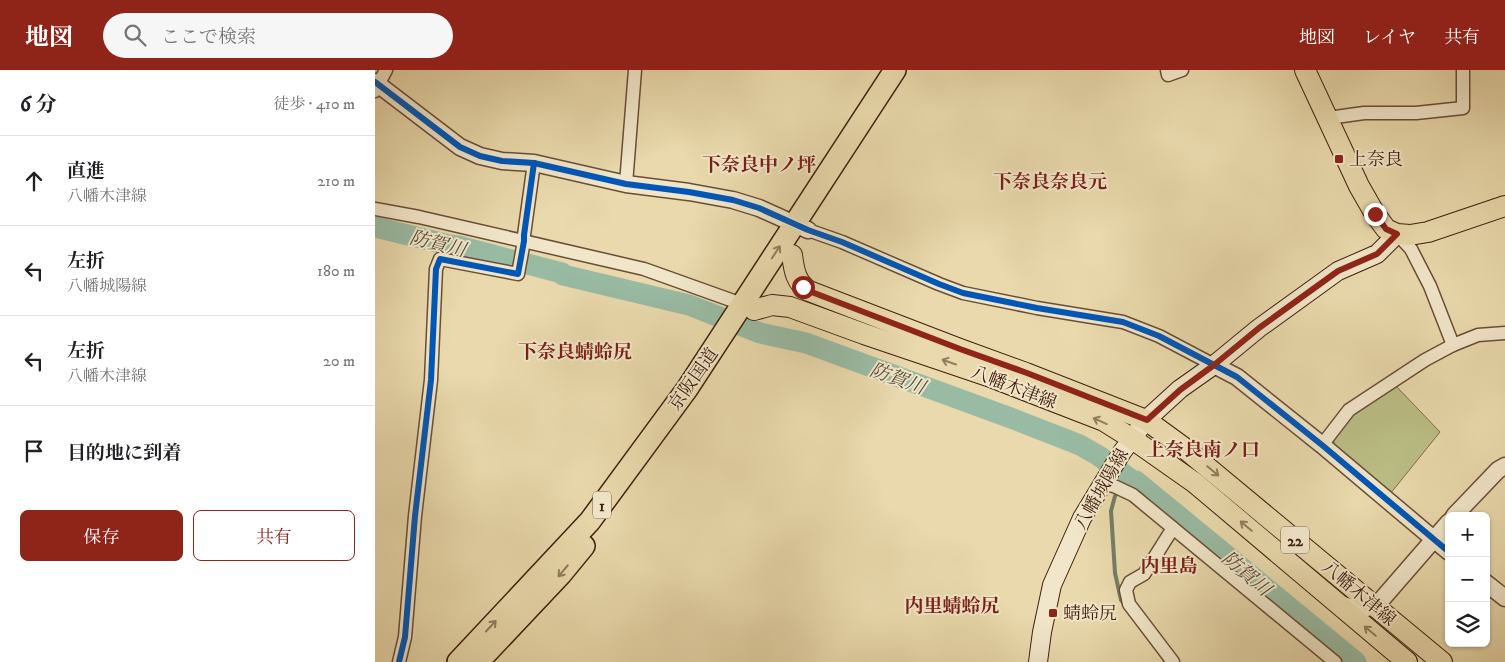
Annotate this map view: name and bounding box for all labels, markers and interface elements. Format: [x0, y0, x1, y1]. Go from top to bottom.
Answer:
search box [103, 13, 453, 58]
icon: search [121, 21, 149, 49]
text: 地図 [25, 23, 73, 53]
text: ここで検索 [161, 26, 256, 49]
text: 地図 [1299, 27, 1335, 49]
text: レイヤ [1363, 27, 1416, 49]
text: 共有 [1444, 27, 1480, 49]
text: 6 分 [20, 92, 56, 118]
text: 徒歩 · 410 m [273, 94, 355, 114]
place label: 上奈良 [1349, 149, 1403, 171]
marker: 上奈良 [1333, 153, 1345, 165]
district label: 下奈良中ノ坪 [702, 154, 816, 177]
text: 直進 [67, 160, 105, 183]
icon: ahead [20, 167, 48, 195]
text: 210 m [317, 171, 355, 191]
district label: 下奈良奈良元 [993, 171, 1107, 194]
text: 八幡木津線 [67, 186, 147, 206]
route end [1364, 203, 1387, 226]
water label: 防賀川 [407, 226, 470, 263]
one-way arrow [771, 246, 781, 260]
text: 左折 [67, 250, 105, 273]
icon: left [20, 257, 48, 285]
text: 180 m [317, 261, 355, 281]
text: 八幡城陽線 [67, 276, 147, 296]
route start [792, 276, 815, 299]
text: 左折 [67, 340, 105, 363]
district label: 下奈良蜻蛉尻 [518, 341, 632, 364]
street label: 京阪国道 [664, 344, 723, 415]
icon: left [20, 347, 48, 375]
text: 20 m [323, 351, 355, 371]
one-way arrow [941, 357, 957, 366]
water label: 防賀川 [867, 359, 930, 401]
street label: 八幡木津線 [968, 362, 1060, 414]
text: 八幡木津線 [67, 366, 147, 386]
one-way arrow [1093, 415, 1108, 425]
icon: arrive [20, 437, 48, 465]
district label: 上奈良南ノ口 [1146, 439, 1260, 462]
text: 目的地に到着 [67, 442, 181, 465]
street label: 八幡城陽線 [1070, 445, 1134, 534]
one-way arrow [1206, 466, 1219, 477]
road number: 1 [593, 492, 611, 518]
button: 保存 [20, 510, 183, 561]
button: 共有 [193, 510, 355, 561]
map controls [1445, 512, 1490, 647]
button: + [1445, 512, 1490, 557]
one-way arrow [1239, 520, 1252, 532]
road number: 22 [1281, 526, 1309, 554]
water label: 防賀川 [1217, 547, 1277, 603]
district label: 内里島 [1140, 555, 1198, 578]
street label: 八幡木津線 [1317, 556, 1400, 631]
button: − [1445, 557, 1490, 602]
one-way arrow [558, 565, 569, 578]
district label: 内里蜻蛉尻 [904, 595, 1000, 618]
button: layers [1445, 602, 1490, 647]
place label: 蜻蛉尻 [1063, 603, 1117, 625]
marker: 蜻蛉尻 [1047, 607, 1059, 619]
one-way arrow [485, 620, 497, 633]
one-way arrow [1364, 625, 1377, 636]

